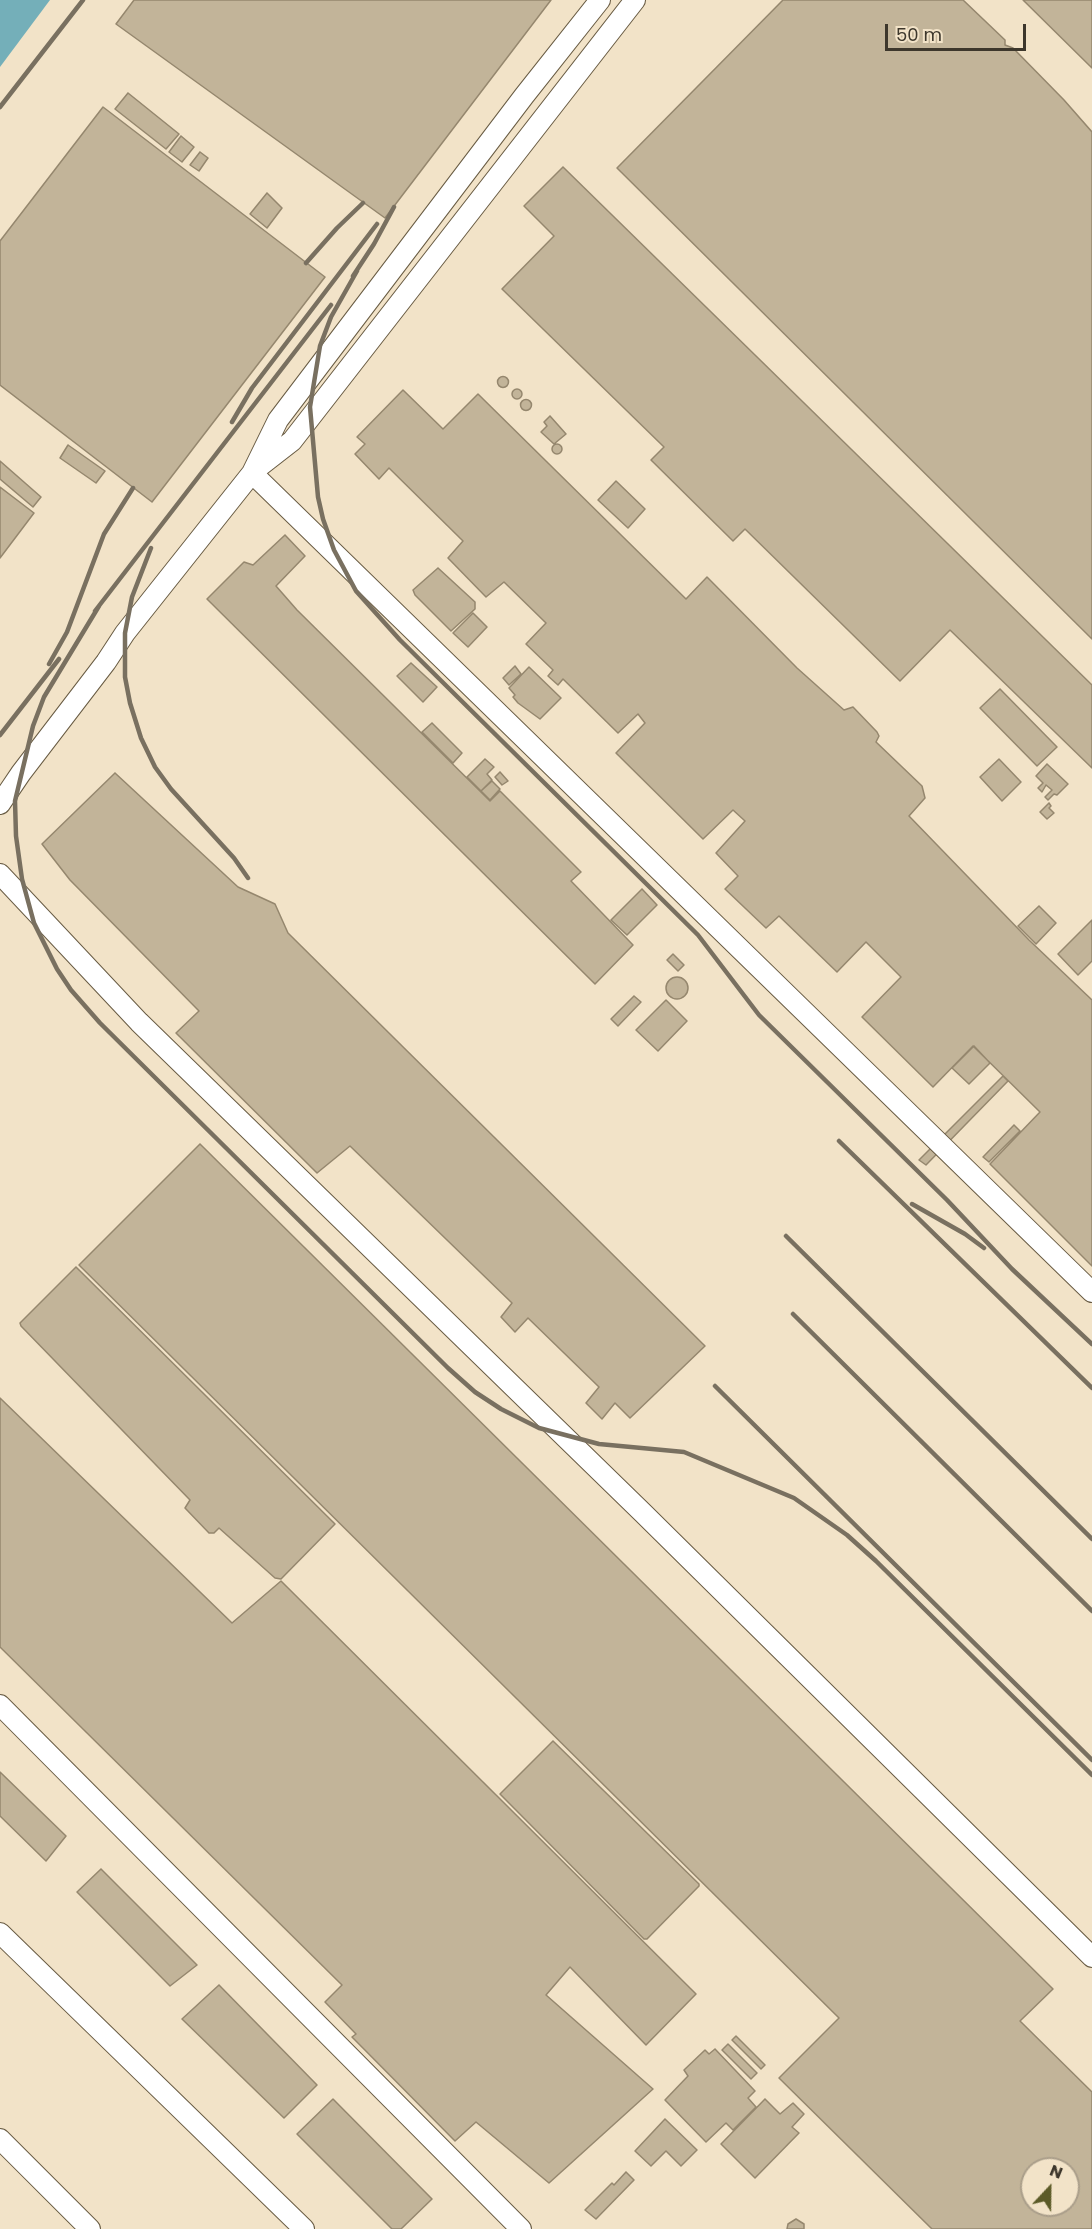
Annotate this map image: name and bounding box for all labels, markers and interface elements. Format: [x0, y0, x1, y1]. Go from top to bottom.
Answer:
scale bar [888, 12, 1029, 50]
text: 50 m [896, 22, 942, 47]
north arrow [1020, 2157, 1080, 2217]
text: N [1046, 2159, 1066, 2185]

